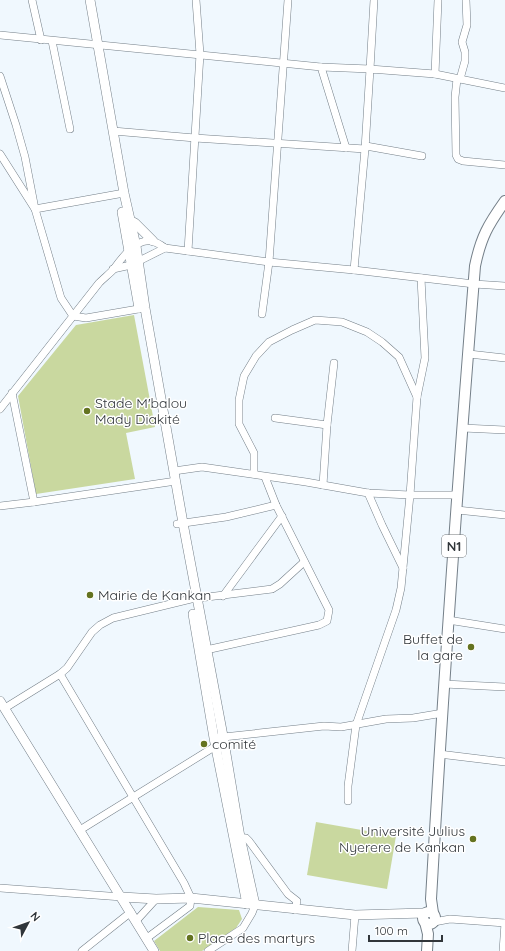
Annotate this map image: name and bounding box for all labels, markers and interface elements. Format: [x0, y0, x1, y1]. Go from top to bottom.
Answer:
place label: Stade M'balou Mady Diakité [95, 394, 187, 428]
marker: Stade M'balou Mady Diakité [82, 406, 92, 416]
road number: N1 [442, 535, 466, 557]
place label: Mairie de Kankan [98, 586, 211, 604]
marker: Mairie de Kankan [85, 590, 95, 600]
place label: Buffet de la gare [403, 630, 463, 664]
marker: Buffet de la gare [466, 642, 476, 652]
place label: comité [212, 735, 256, 753]
marker: comité [199, 739, 209, 749]
place label: Université Julius Nyerere de Kankan [339, 822, 465, 856]
marker: Université Julius Nyerere de Kankan [468, 834, 478, 844]
north arrow [8, 903, 48, 943]
text: N [28, 909, 43, 924]
scale bar [369, 917, 442, 943]
text: 100 m [375, 923, 408, 938]
place label: Place des martyrs [198, 929, 315, 947]
marker: Place des martyrs [185, 933, 195, 943]

